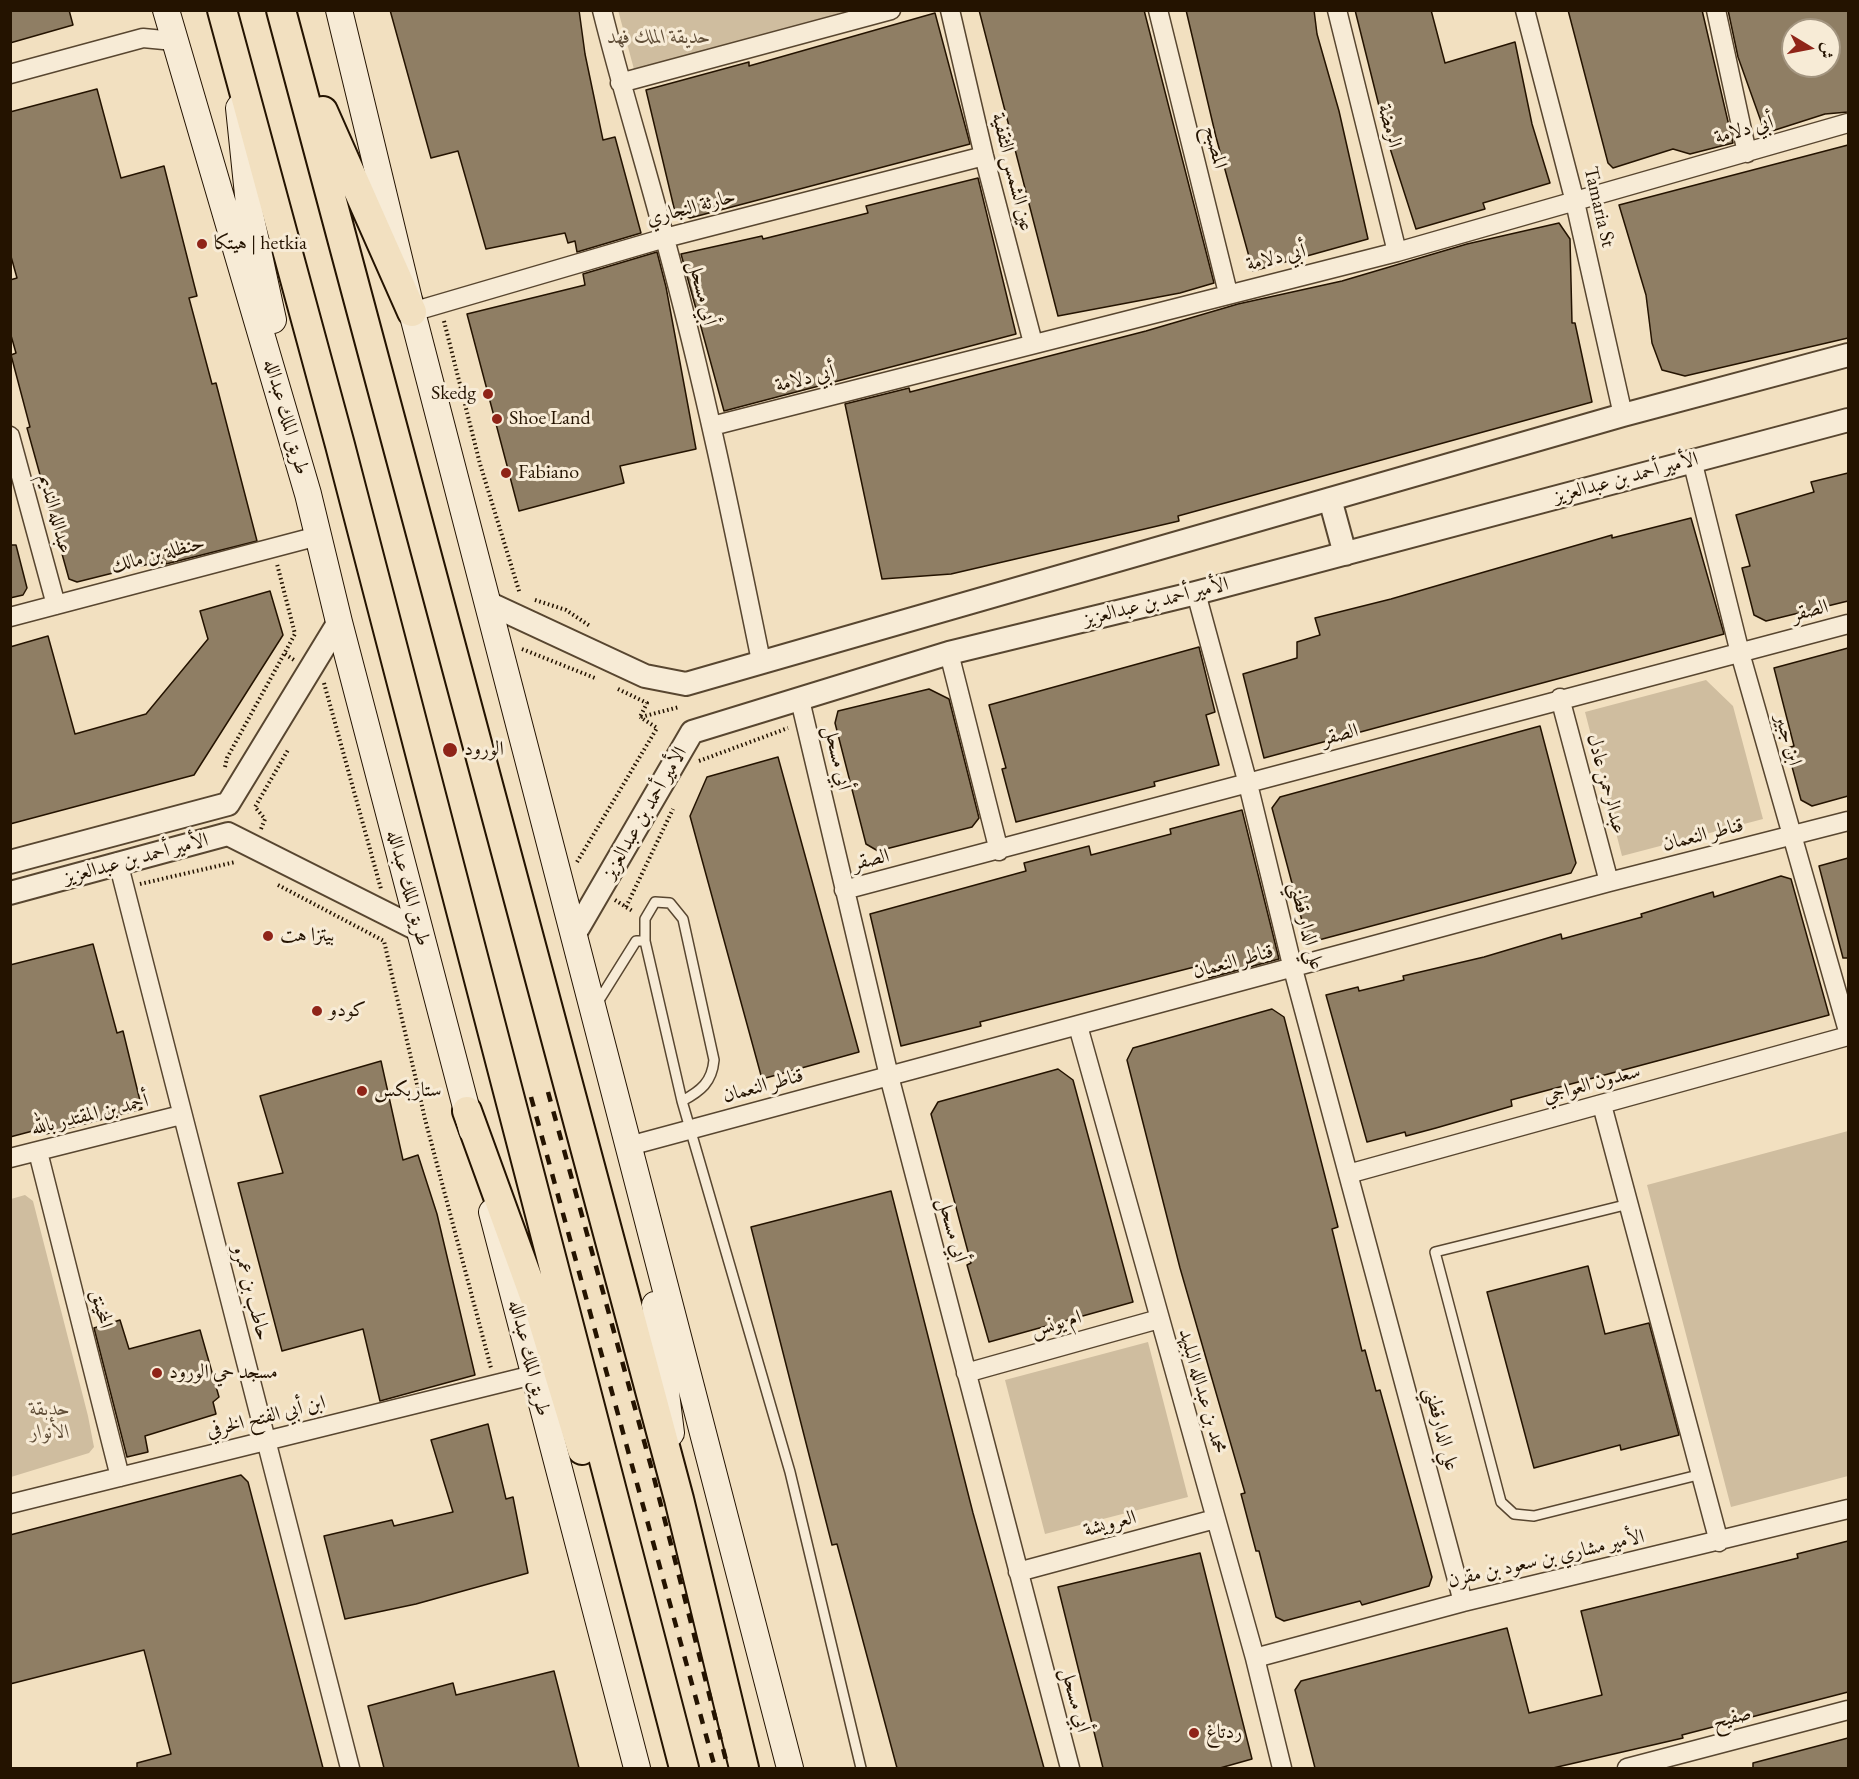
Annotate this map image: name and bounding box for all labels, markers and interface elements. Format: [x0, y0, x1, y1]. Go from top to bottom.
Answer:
north arrow [1781, 18, 1841, 78]
park label: حديقة الملك فهد [607, 26, 711, 50]
text: ش [1816, 41, 1839, 61]
street label: الرمضة [1372, 102, 1406, 150]
street label: عين الشمس الثقفية [986, 110, 1038, 234]
street label: أبي دلامة [1712, 110, 1776, 150]
street label: المصبح [1198, 123, 1232, 171]
street label: Tamaria St [1578, 164, 1620, 250]
street label: حارثة النجاري [644, 185, 738, 231]
place label: هيتكا | hetkia [214, 232, 307, 256]
marker: هيتكا | hetkia [195, 237, 209, 251]
street label: أبي دلامة [1244, 239, 1308, 277]
street label: أبي مسحل [682, 258, 722, 328]
street label: طريق الملك عبدالله [258, 356, 314, 478]
street label: أبي دلامة [773, 360, 837, 398]
place label: Skedg [431, 382, 476, 406]
marker: Skedg [481, 387, 495, 401]
place label: Shoe Land [509, 407, 591, 431]
marker: Shoe Land [490, 412, 504, 426]
street label: الأمير أحمد بن عبدالعزيز [1551, 447, 1701, 509]
place label: Fabiano [518, 461, 579, 485]
marker: Fabiano [499, 466, 513, 480]
street label: عبدالله النديم [33, 472, 77, 556]
street label: حنظلة بن مالك [108, 531, 208, 579]
street label: الأمير أحمد بن عبدالعزيز [1081, 572, 1231, 632]
street label: الصقر [1789, 595, 1831, 627]
street label: ابن جبير [1769, 712, 1807, 768]
street label: الصقر [1319, 719, 1361, 751]
street label: أبي مسحل [818, 723, 856, 793]
street label: عبدالرحمن عادل [1581, 731, 1631, 837]
place label: الورود [464, 738, 504, 762]
marker: الورود [441, 741, 459, 759]
street label: الأمير أحمد بن عبدالعزيز [597, 743, 693, 883]
street label: قناطر النعمان [1660, 813, 1746, 857]
street label: طريق الملك عبدالله [381, 827, 435, 949]
street label: الأمير أحمد بن عبدالعزيز [61, 828, 211, 890]
street label: الصقر [850, 844, 892, 876]
street label: علي الدار قطني [1283, 880, 1329, 972]
place label: بيتزا هت [280, 924, 334, 948]
marker: بيتزا هت [261, 929, 275, 943]
street label: قناطر النعمان [1190, 940, 1276, 984]
place label: كودو [329, 999, 366, 1023]
marker: كودو [310, 1004, 324, 1018]
street label: سعدون العواجي [1541, 1059, 1643, 1109]
street label: قناطر النعمان [720, 1064, 806, 1108]
place label: ستاربكس [374, 1079, 442, 1103]
marker: ستاربكس [355, 1084, 369, 1098]
street label: أحمد بن المقتدر بالله [29, 1089, 151, 1141]
street label: أبي مسحل [932, 1195, 972, 1265]
street label: حاطب بن عمرو [227, 1243, 275, 1343]
street label: المخينق [85, 1287, 117, 1331]
street label: طريق الملك عبدالله [503, 1297, 555, 1419]
street label: ام يونس [1028, 1305, 1084, 1343]
street label: محمد بن عبدالله البليهد [1173, 1326, 1231, 1456]
place label: مسجد حي الورود [169, 1361, 278, 1385]
marker: مسجد حي الورود [150, 1366, 164, 1380]
street label: علي الدارقطني [1418, 1384, 1464, 1474]
street label: ابن أبي الفتح الخرفي [204, 1391, 328, 1443]
park label: حديقة الأنوار [30, 1398, 70, 1445]
street label: العرويشة [1081, 1505, 1139, 1543]
street label: الأمير مشاري بن سعود بن مقرن [1445, 1525, 1647, 1593]
street label: أبي مسحل [1055, 1665, 1095, 1735]
street label: صفيح [1710, 1701, 1754, 1735]
place label: ردتاغ [1206, 1721, 1242, 1745]
marker: ردتاغ [1187, 1726, 1201, 1740]

